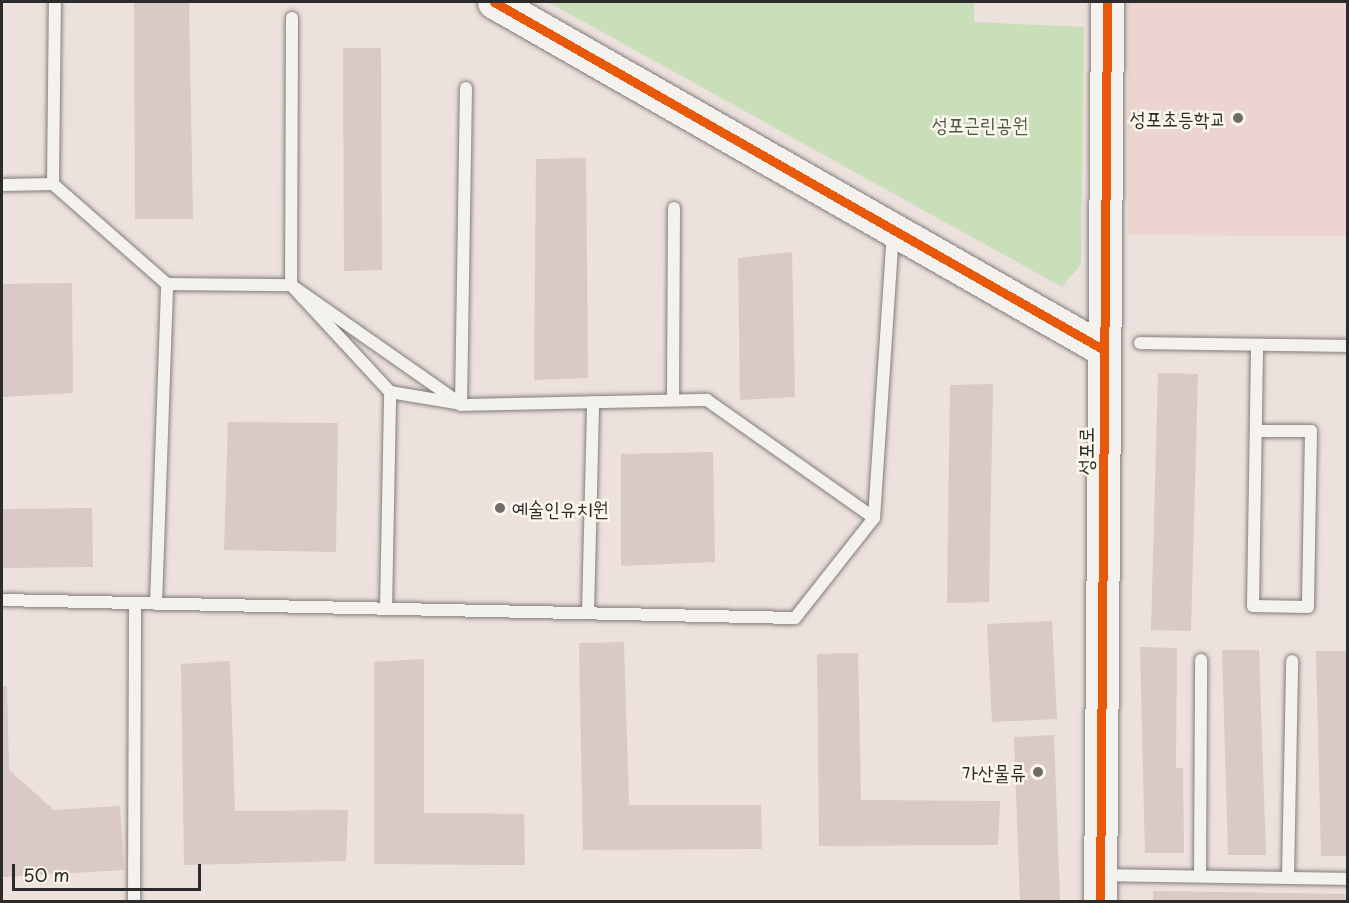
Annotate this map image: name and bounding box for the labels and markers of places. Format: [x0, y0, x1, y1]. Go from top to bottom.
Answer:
place label: 성포초등학교 [1129, 106, 1226, 130]
marker: 성포초등학교 [1231, 111, 1245, 125]
place label: 예술인유치원 [512, 496, 609, 520]
marker: 예술인유치원 [493, 501, 507, 515]
place label: 가산물류 [962, 760, 1026, 784]
marker: 가산물류 [1031, 765, 1045, 779]

